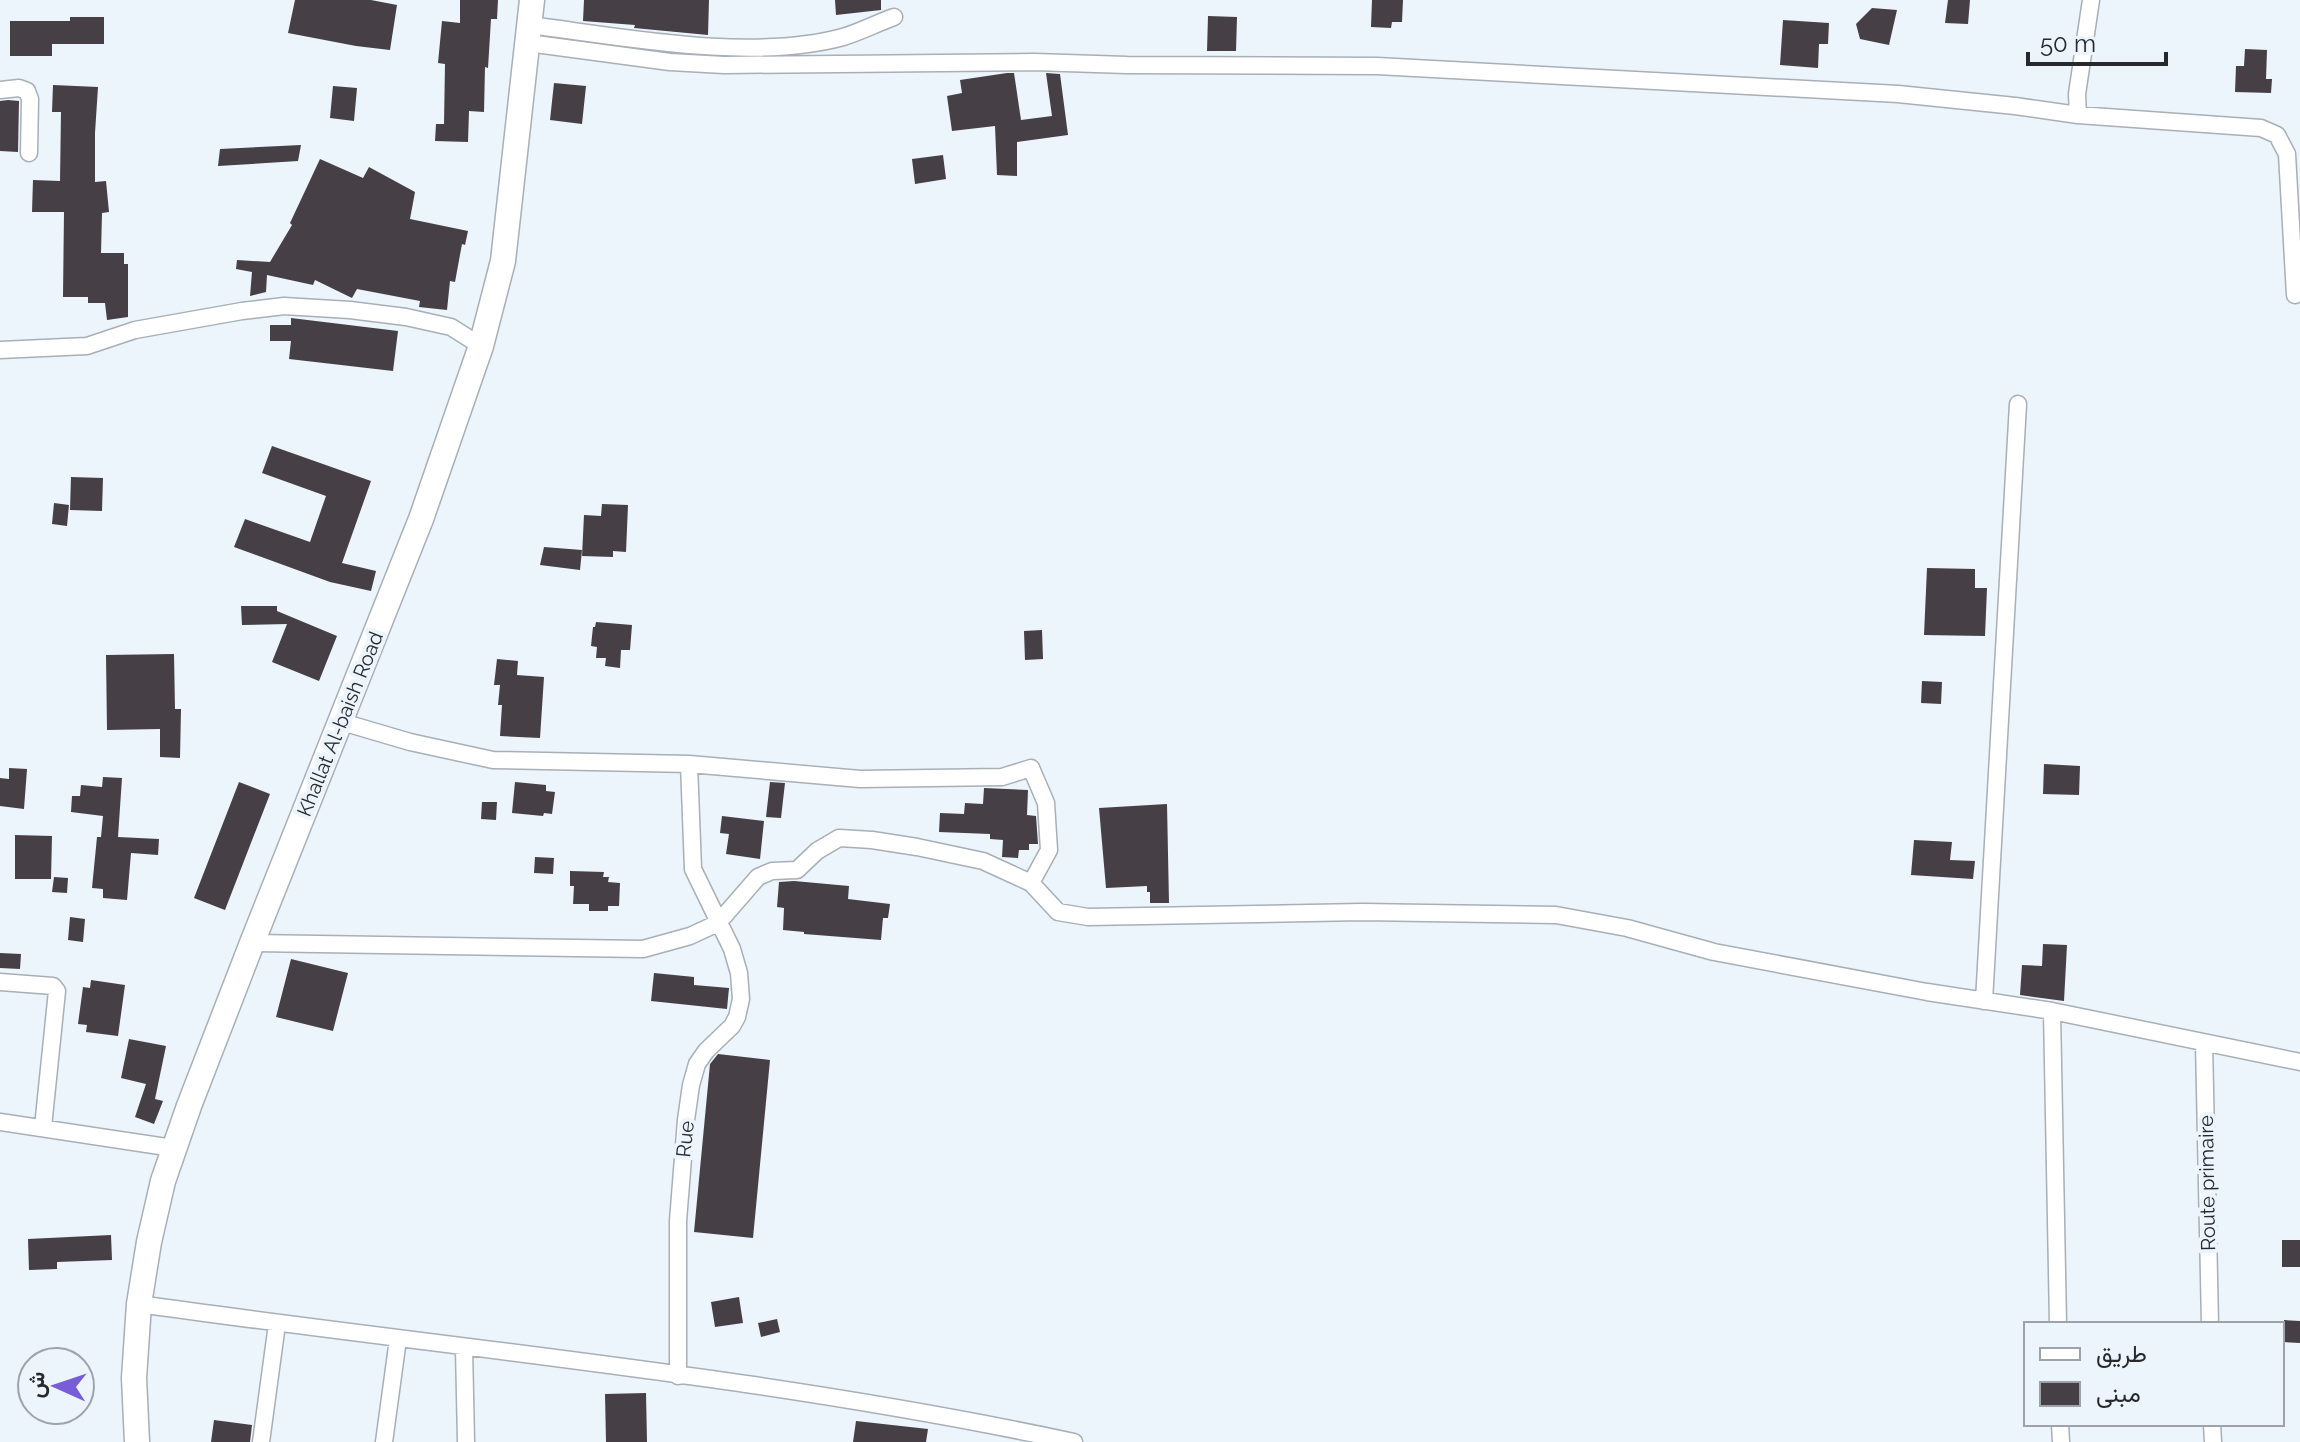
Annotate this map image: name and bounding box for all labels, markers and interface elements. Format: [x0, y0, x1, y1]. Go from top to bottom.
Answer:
scale bar [2028, 16, 2166, 66]
text: 50 m [2040, 29, 2096, 58]
street label: Khallat Al-baish Road [292, 628, 388, 820]
street label: Route primaire [2194, 1115, 2220, 1251]
street label: Rue [671, 1119, 699, 1158]
legend [2024, 1322, 2284, 1426]
text: طريق [2096, 1339, 2147, 1369]
north arrow [16, 1346, 96, 1426]
text: ش [22, 1371, 51, 1399]
text: مبنى [2096, 1379, 2141, 1408]

